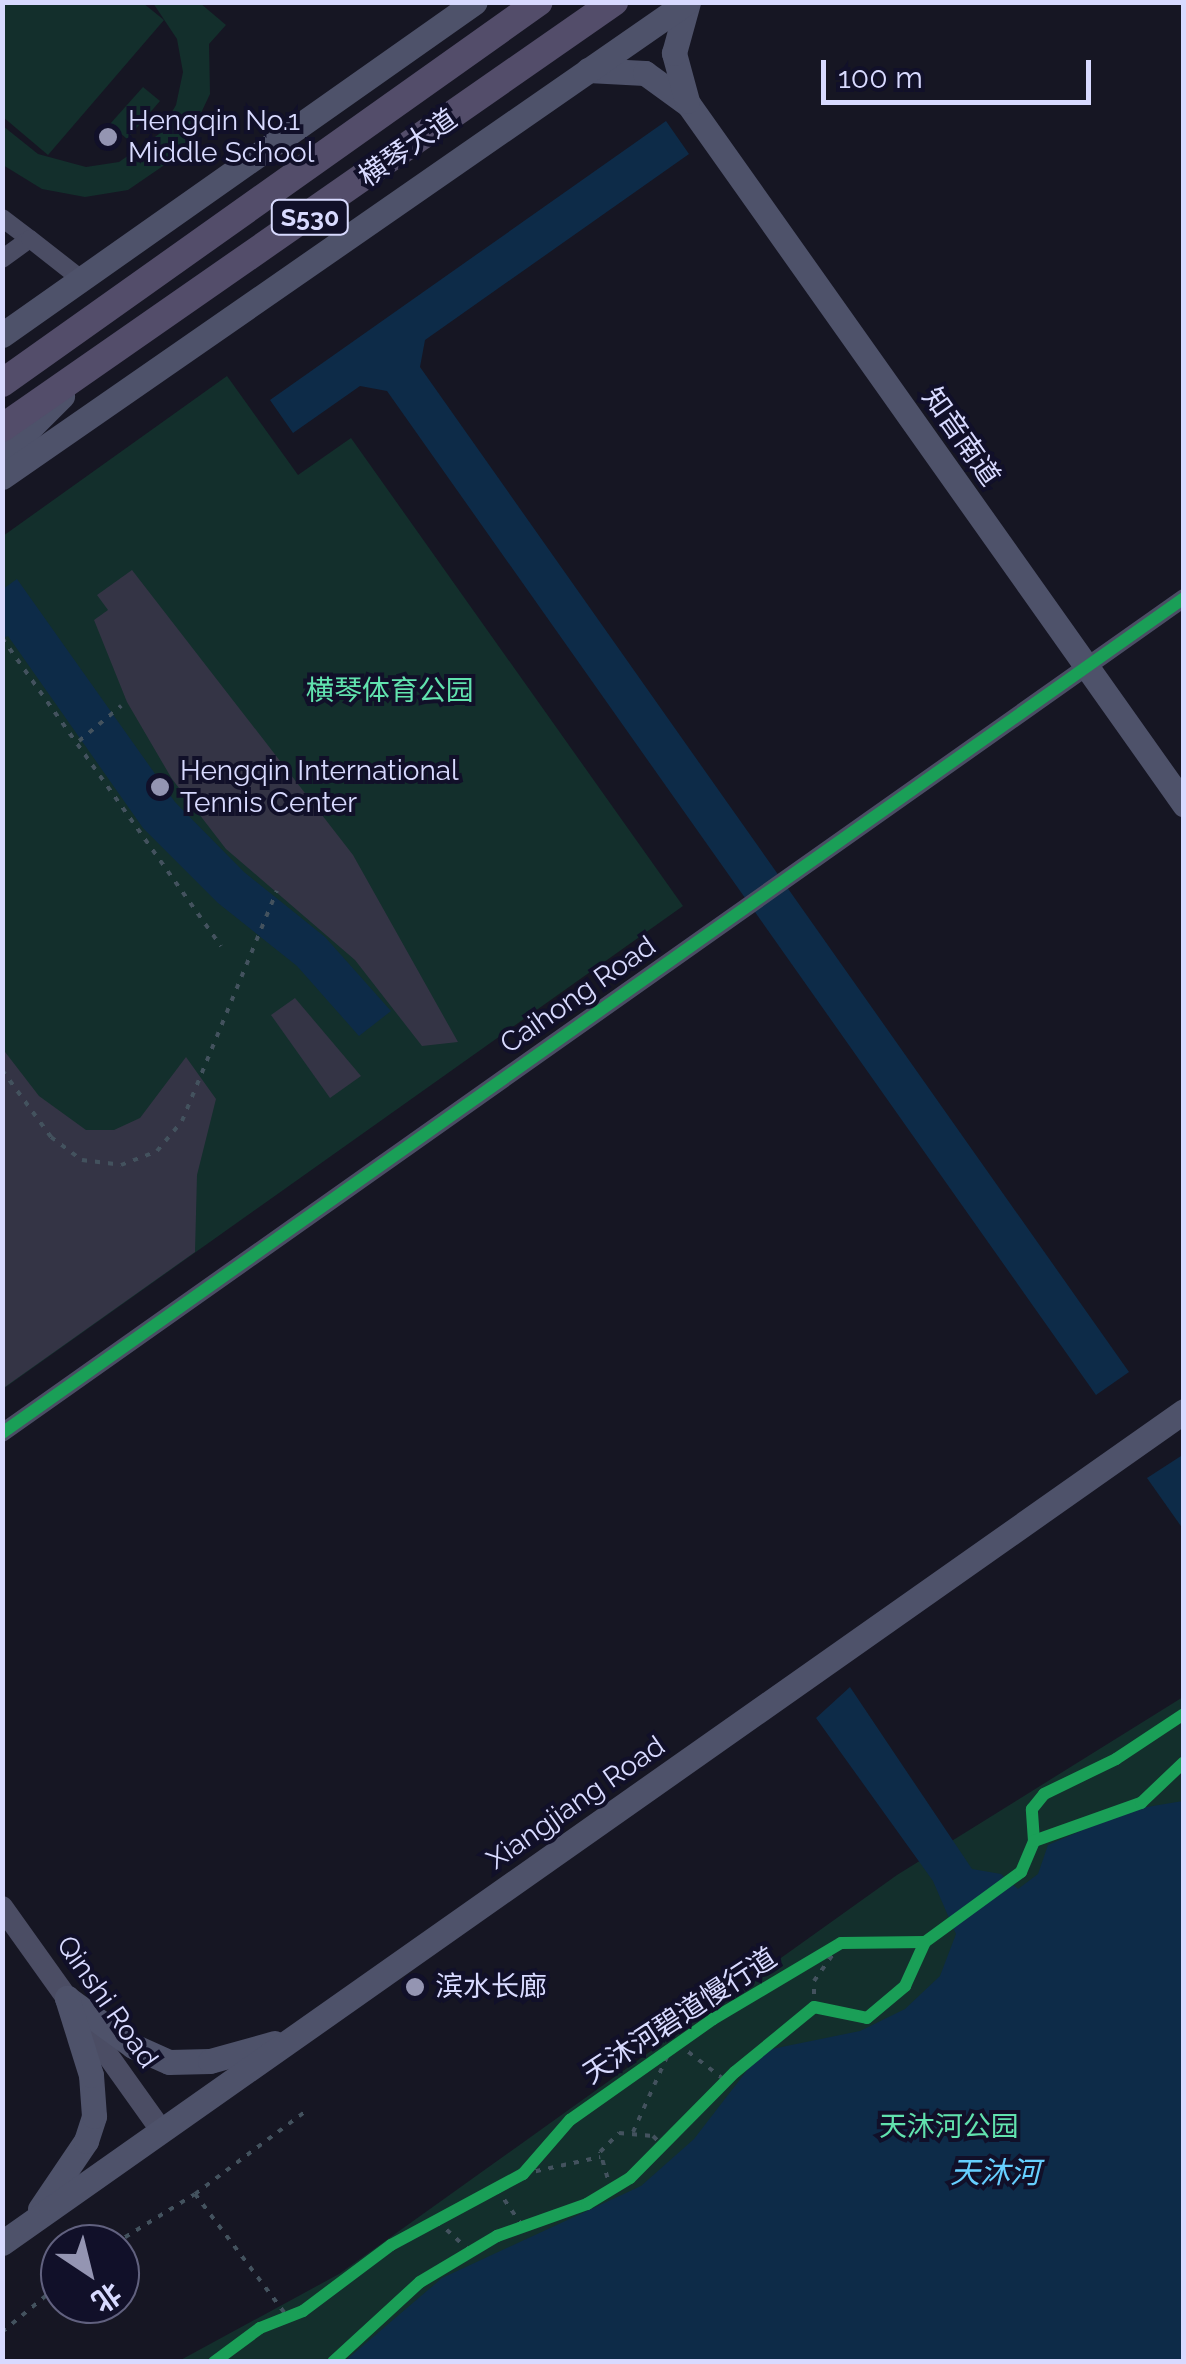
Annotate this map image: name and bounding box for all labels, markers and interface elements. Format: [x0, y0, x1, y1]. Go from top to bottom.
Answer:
scale bar [826, 40, 1096, 102]
text: 100 m [838, 60, 923, 95]
street label: 横琴大道 [352, 102, 464, 194]
place label: Hengqin No.1 Middle School [128, 104, 314, 170]
marker: Hengqin No.1 Middle School [97, 126, 119, 148]
road number: S530 [270, 197, 350, 237]
street label: 知音南道 [915, 381, 1007, 493]
park label: 横琴体育公园 [306, 674, 474, 708]
place label: Hengqin International Tennis Center [180, 754, 459, 820]
marker: Hengqin International Tennis Center [149, 776, 171, 798]
street label: Caihong Road [494, 929, 662, 1061]
street label: Xiangjiang Road [481, 1729, 671, 1877]
street label: Qinshi Road [49, 1929, 165, 2075]
street label: 天沐河碧道慢行道 [577, 1941, 783, 2091]
place label: 滨水长廊 [435, 1970, 547, 2004]
marker: 滨水长廊 [404, 1976, 426, 1998]
park label: 天沐河公园 [879, 2110, 1019, 2144]
water label: 天沐河 [950, 2155, 1040, 2191]
north arrow [40, 2224, 140, 2324]
text: 北 [85, 2276, 127, 2319]

